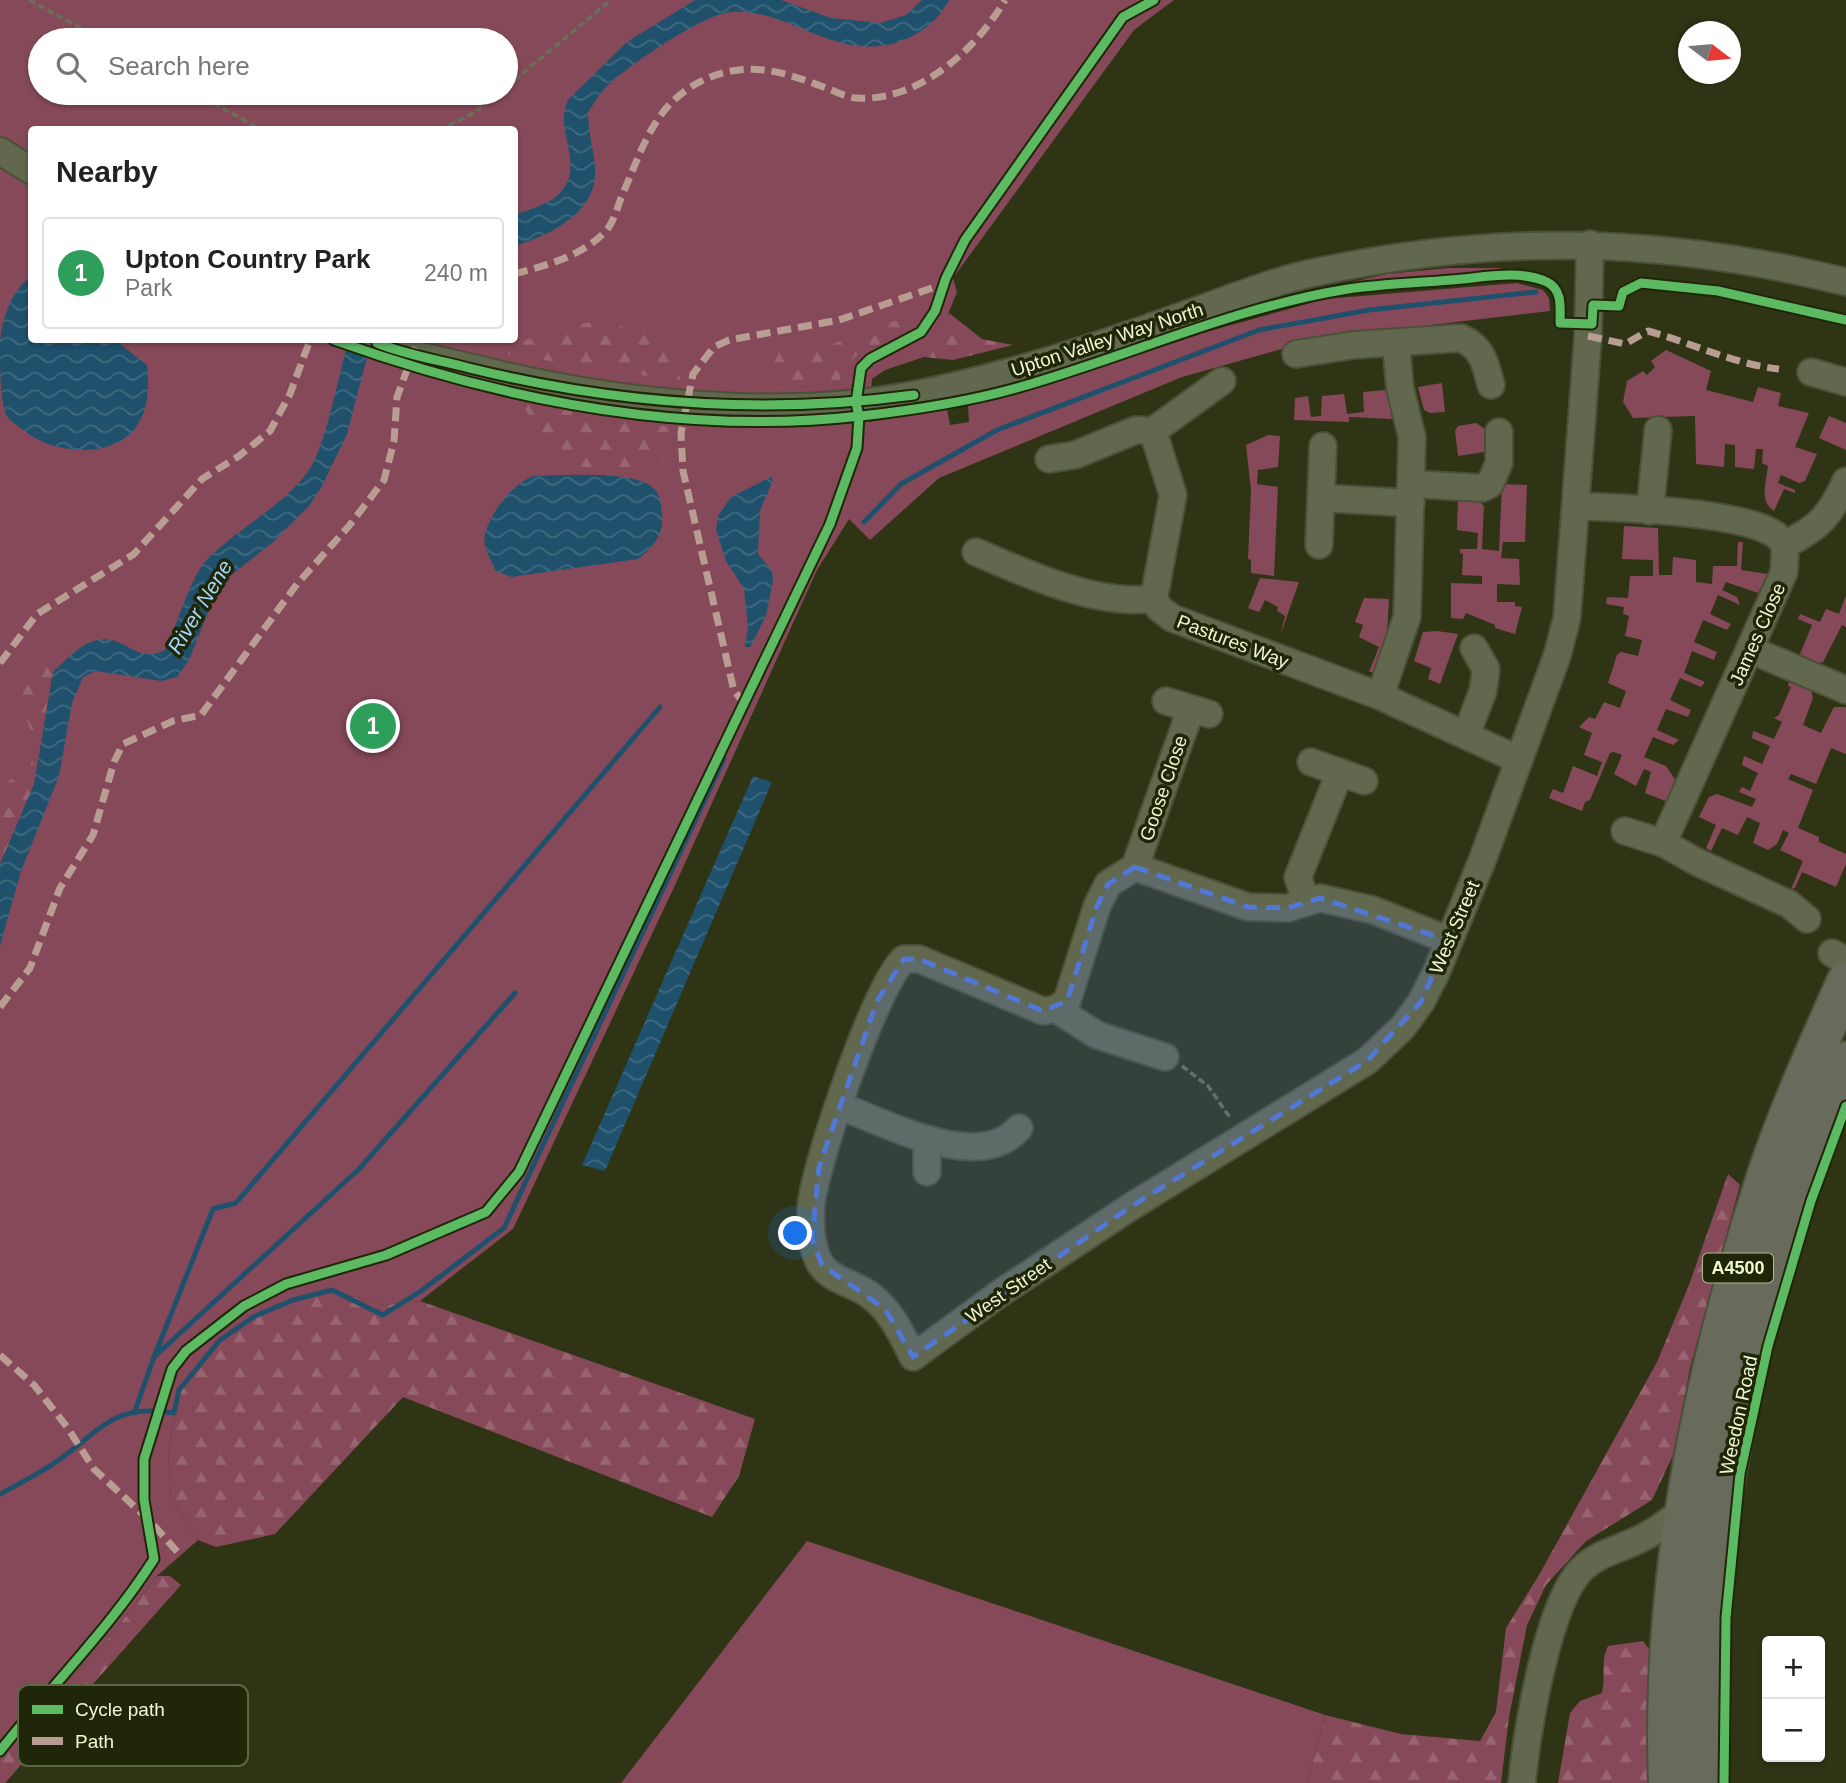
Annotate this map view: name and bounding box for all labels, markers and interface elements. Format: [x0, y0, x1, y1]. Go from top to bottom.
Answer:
north arrow [1678, 21, 1741, 84]
search box [28, 28, 518, 105]
icon: search [52, 48, 90, 86]
text: Search here [108, 51, 250, 81]
text: Nearby [56, 155, 158, 188]
text: Upton Country Park [125, 244, 371, 274]
text: 1 [75, 260, 87, 286]
text: 240 m [424, 260, 488, 286]
text: Park [125, 275, 172, 301]
street label: Upton Valley Way North [1008, 298, 1206, 380]
water label: River Nene [163, 556, 236, 658]
street label: James Close [1726, 580, 1789, 689]
street label: Pastures Way [1174, 611, 1292, 673]
pin: 1 [350, 700, 396, 752]
street label: Goose Close [1136, 733, 1191, 844]
street label: West Street [1425, 877, 1484, 977]
your location [778, 1216, 812, 1250]
street label: West Street [962, 1253, 1055, 1327]
road number: A4500 [1703, 1254, 1773, 1282]
street label: Weedon Road [1716, 1354, 1761, 1477]
map controls [1762, 1636, 1825, 1762]
button: + [1762, 1636, 1825, 1699]
legend [18, 1685, 248, 1766]
text: Cycle path [75, 1699, 165, 1720]
button: − [1762, 1699, 1825, 1762]
text: Path [75, 1731, 114, 1752]

